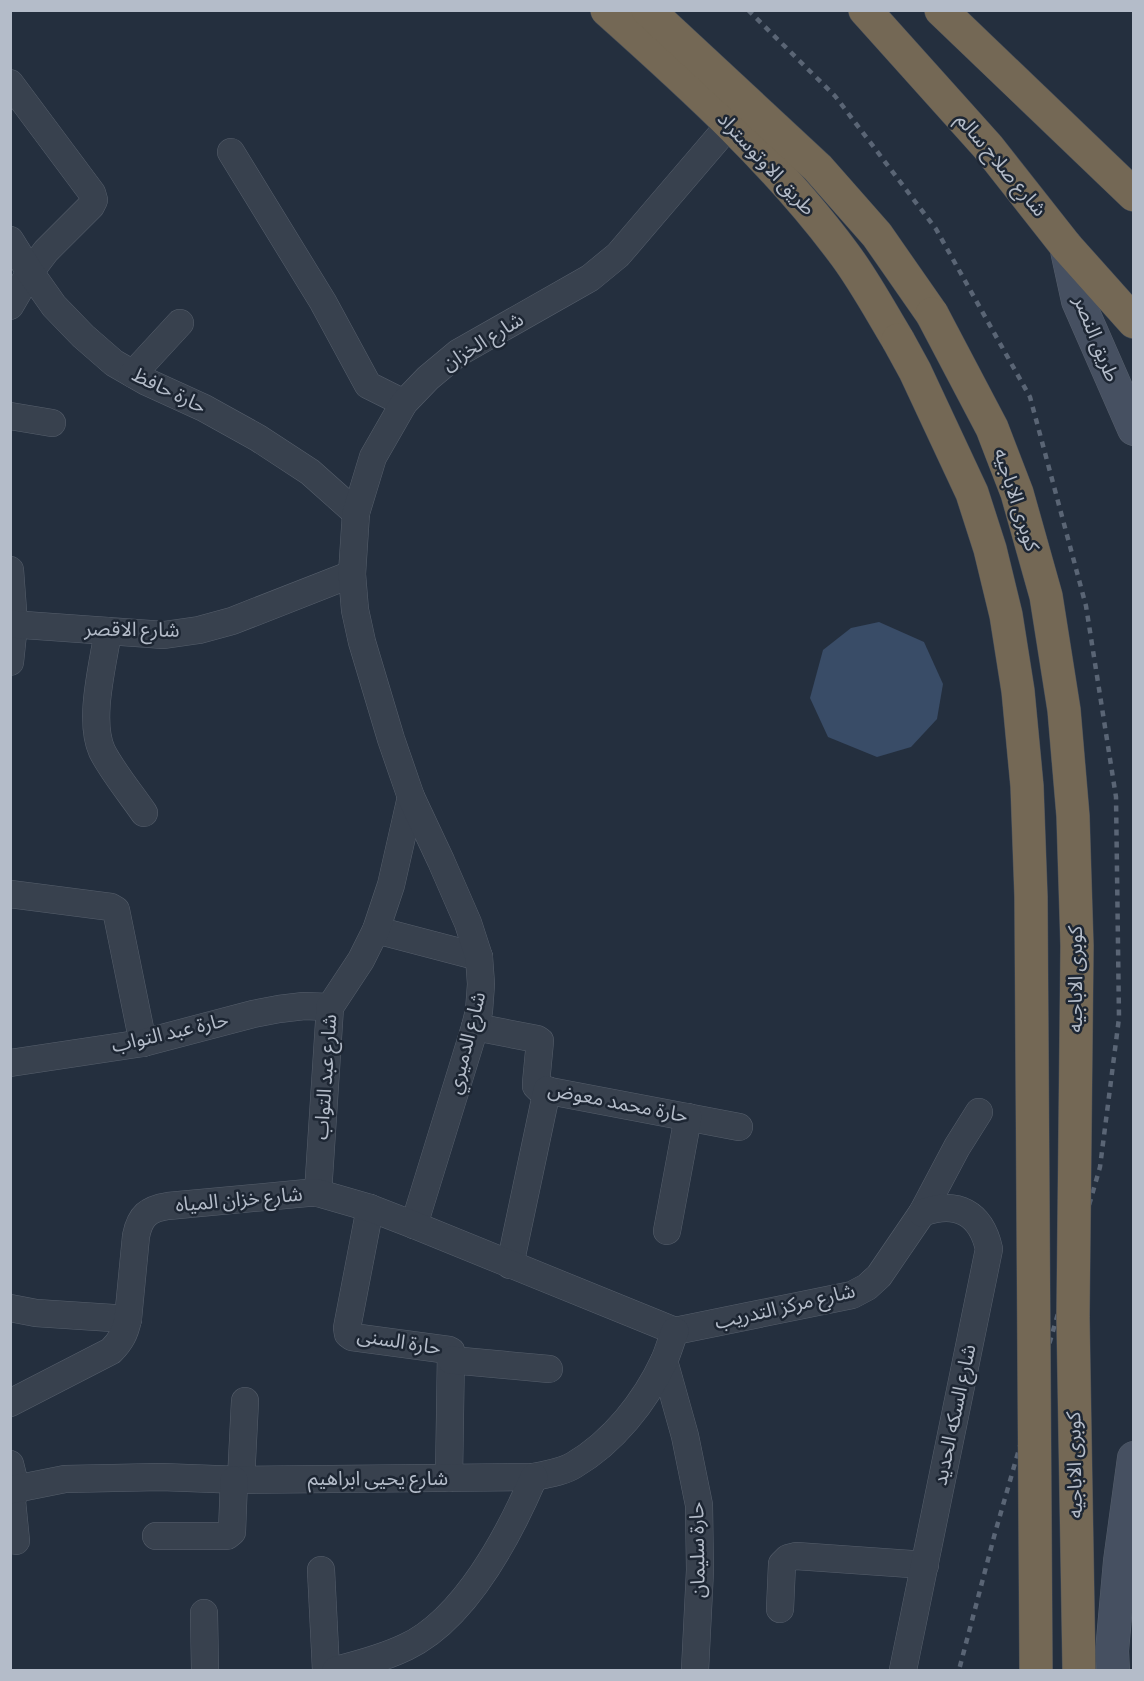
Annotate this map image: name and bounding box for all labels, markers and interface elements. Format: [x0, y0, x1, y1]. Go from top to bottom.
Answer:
street label: طريق الاوتوستراد [711, 106, 821, 222]
street label: شارع صلاح سالم [949, 107, 1053, 223]
street label: طريق النصر [1066, 291, 1126, 386]
street label: شارع الخزان [437, 306, 529, 378]
street label: حارة حافظ [127, 361, 211, 421]
street label: كوبرى الاباجيه [986, 445, 1046, 556]
street label: شارع الاقصر [83, 615, 180, 645]
street label: كوبرى الاباجيه [1062, 925, 1090, 1032]
street label: شارع الدميري [441, 989, 494, 1097]
street label: حارة عبد التواب [109, 1006, 231, 1060]
street label: شارع عبد التواب [308, 1013, 344, 1141]
street label: حارة محمد معوض [546, 1076, 690, 1130]
street label: شارع خزان المياه [174, 1180, 304, 1220]
street label: شارع مركز التدريب [712, 1277, 858, 1337]
street label: حارة السنى [355, 1322, 443, 1362]
street label: شارع السكه الحديد [926, 1342, 984, 1488]
street label: كوبرى الاباجيه [1060, 1411, 1090, 1519]
street label: شارع يحيى ابراهيم [308, 1465, 448, 1493]
street label: حارة سليمان [683, 1502, 713, 1598]

